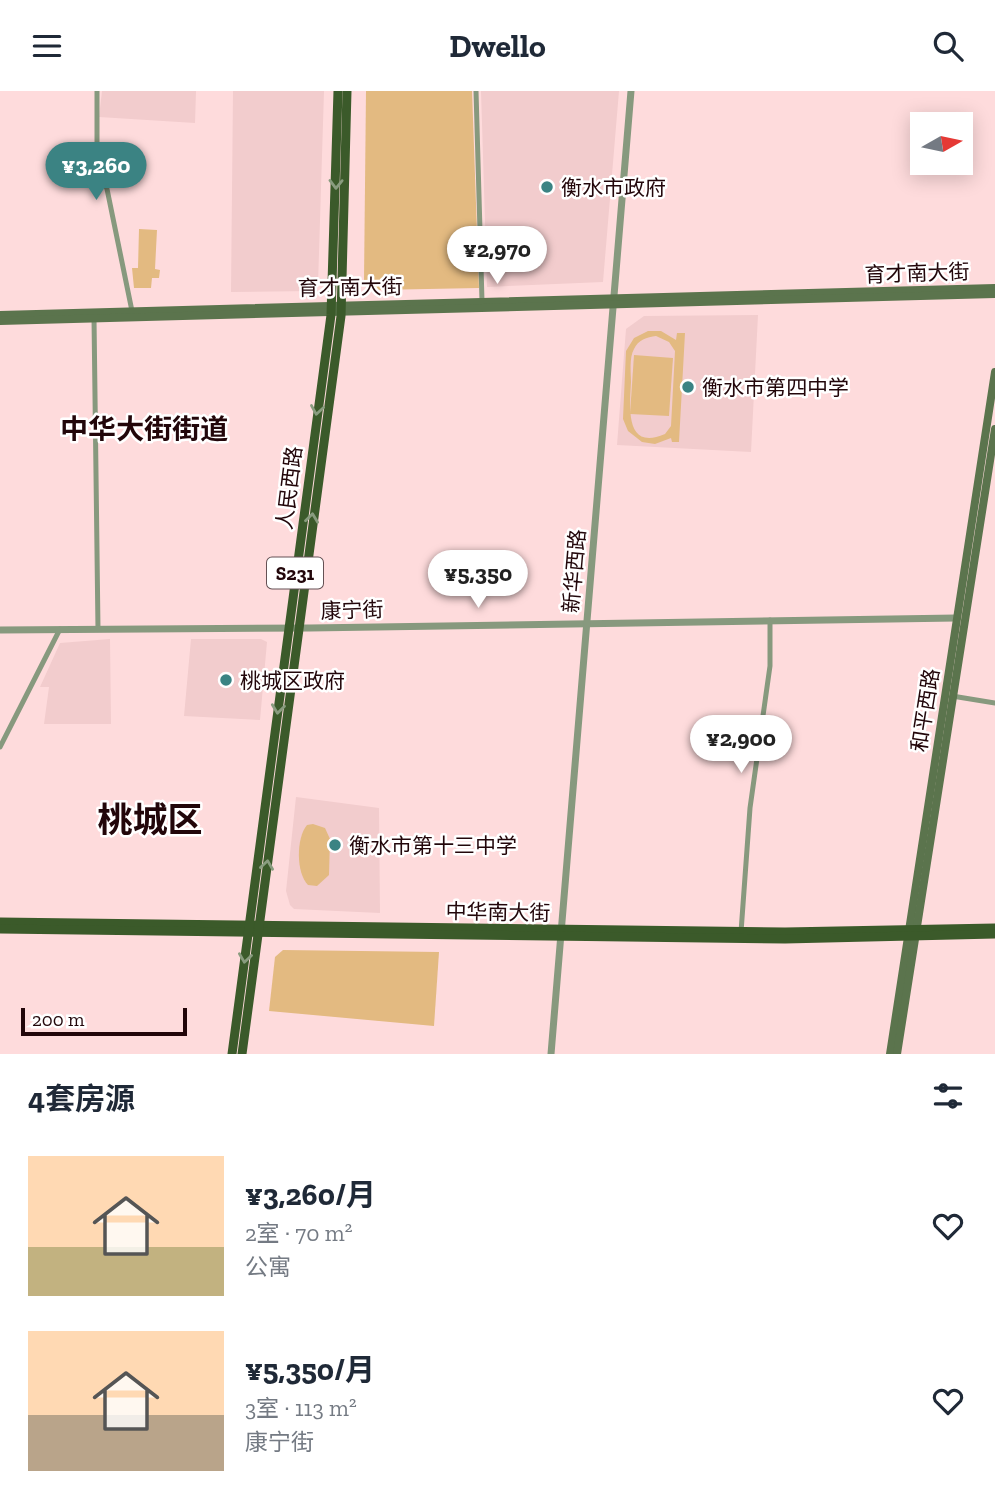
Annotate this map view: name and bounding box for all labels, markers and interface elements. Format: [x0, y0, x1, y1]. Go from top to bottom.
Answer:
icon: menu [28, 27, 66, 65]
text: Dwello [449, 27, 546, 65]
icon: search [929, 27, 967, 65]
north arrow [910, 112, 973, 175]
map controls [910, 112, 973, 175]
pin: ¥3,260 [39, 143, 153, 202]
text: ¥3,260 [62, 151, 130, 179]
place label: 衡水市政府 [561, 175, 666, 200]
one-way arrow [328, 179, 344, 189]
marker: 衡水市政府 [539, 179, 555, 195]
pin: ¥2,970 [440, 227, 554, 286]
text: ¥2,970 [463, 235, 531, 263]
street label: 育才南大街 [864, 259, 970, 287]
street label: 育才南大街 [297, 274, 403, 300]
place label: 衡水市第四中学 [702, 375, 849, 400]
marker: 衡水市第四中学 [680, 379, 696, 395]
one-way arrow [309, 404, 324, 416]
district label: 中华大街街道 [60, 413, 228, 446]
street label: 人民西路 [271, 445, 307, 531]
one-way arrow [305, 512, 320, 524]
street label: 新华西路 [558, 528, 590, 614]
pin: ¥5,350 [421, 551, 535, 610]
road number: S231 [267, 558, 323, 589]
text: ¥5,350 [444, 559, 512, 587]
street label: 康宁街 [320, 596, 384, 624]
street label: 和平西路 [906, 667, 944, 753]
place label: 桃城区政府 [240, 668, 345, 693]
marker: 桃城区政府 [218, 672, 234, 688]
one-way arrow [270, 703, 285, 714]
pin: ¥2,900 [684, 715, 798, 775]
text: ¥2,900 [706, 724, 776, 752]
district label: 桃城区 [97, 799, 203, 841]
place label: 衡水市第十三中学 [349, 833, 517, 858]
marker: 衡水市第十三中学 [327, 837, 343, 853]
one-way arrow [260, 859, 275, 871]
street label: 中华南大街 [445, 899, 551, 925]
one-way arrow [238, 953, 253, 964]
scale bar [21, 1005, 187, 1037]
text: 200 m [32, 1008, 84, 1031]
icon: filters [929, 1077, 967, 1115]
text: 4套房源 [28, 1081, 135, 1117]
text: ¥3,260/月 [245, 1177, 376, 1213]
icon: home [84, 1184, 168, 1268]
icon: heart [929, 1207, 967, 1245]
text: 2室 · 70 m² [245, 1219, 352, 1247]
text: 公寓 [245, 1253, 291, 1281]
text: ¥5,350/月 [245, 1352, 375, 1388]
icon: home [84, 1359, 168, 1443]
icon: heart [929, 1382, 967, 1420]
text: 3室 · 113 m² [245, 1394, 357, 1422]
text: 康宁街 [245, 1428, 314, 1456]

